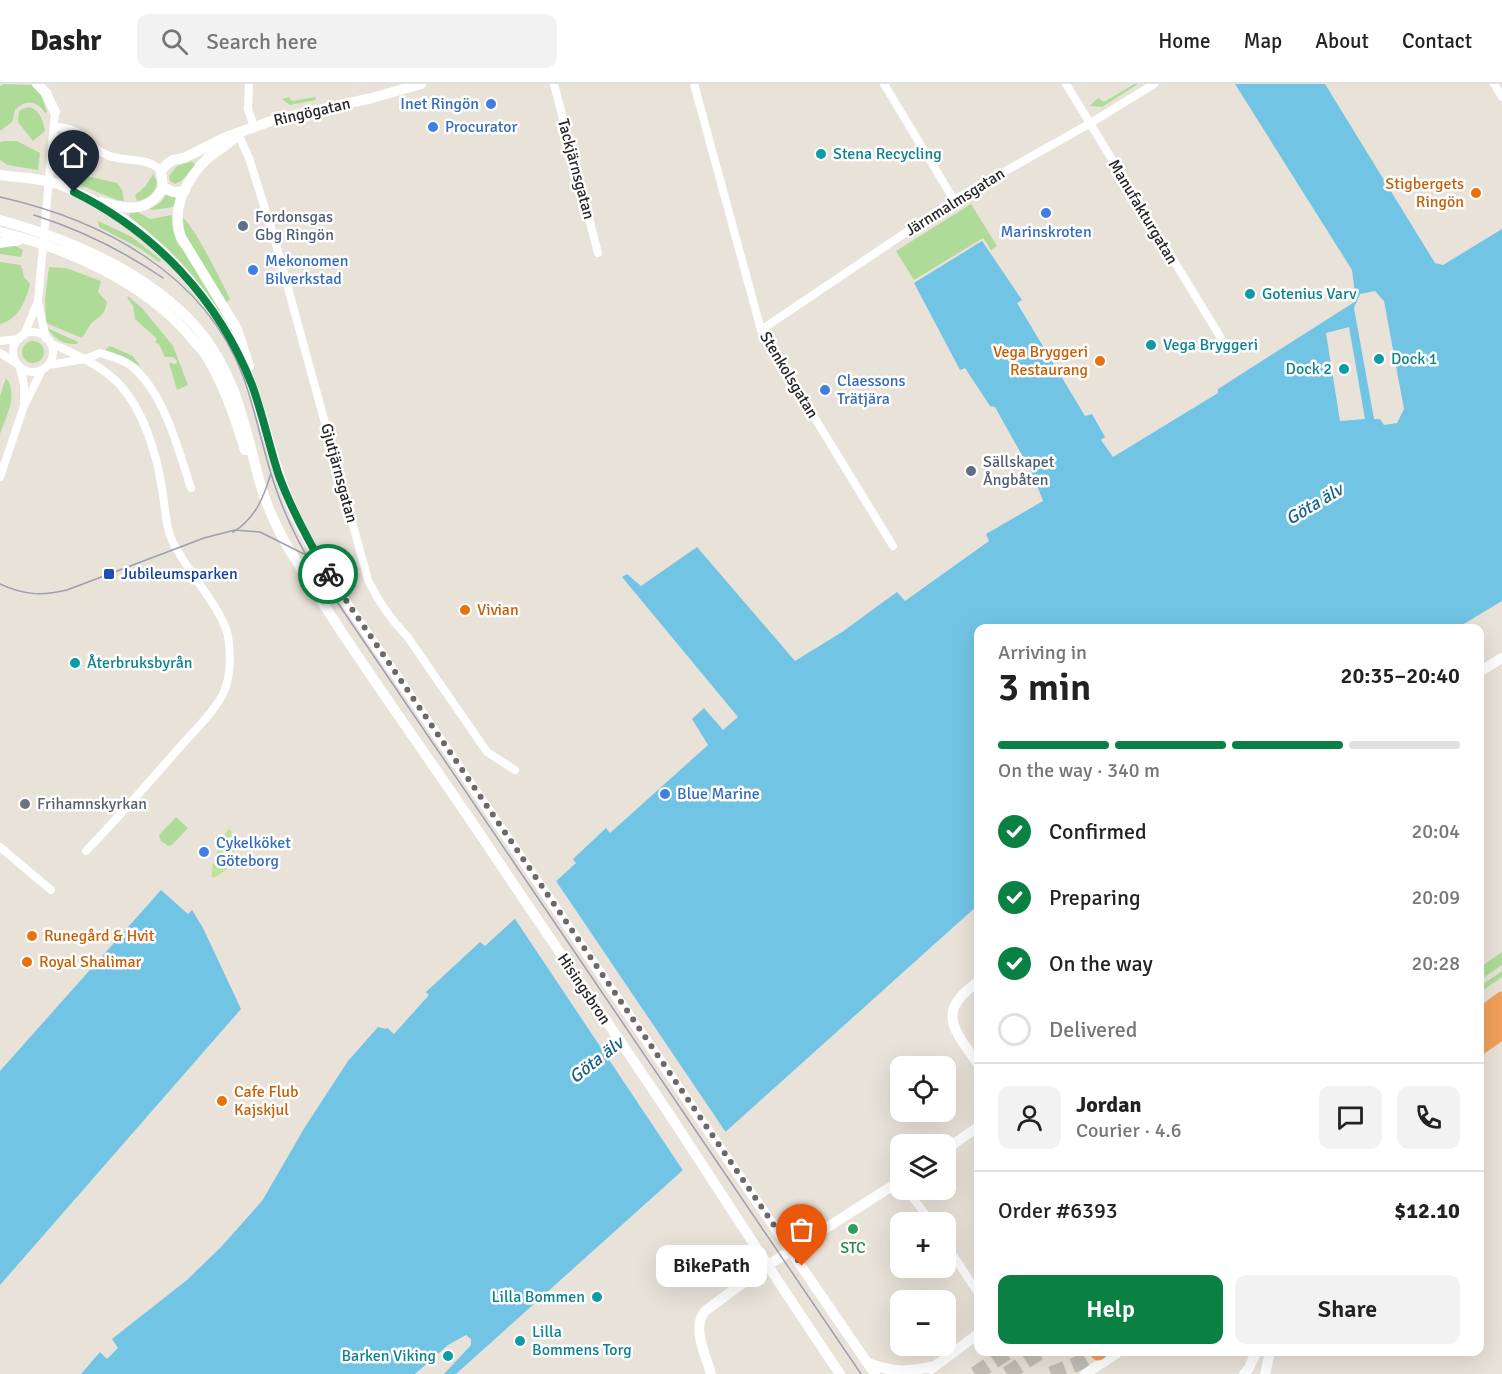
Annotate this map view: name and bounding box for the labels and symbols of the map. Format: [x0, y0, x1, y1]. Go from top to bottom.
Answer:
street label: Ringögatan [272, 93, 352, 131]
place label: Inet Ringön [400, 94, 479, 114]
marker: Inet Ringön [484, 97, 498, 111]
place label: Procurator [445, 117, 518, 137]
street label: Tackjärnsgatan [553, 117, 599, 221]
marker: Procurator [426, 120, 440, 134]
pin [48, 130, 99, 192]
place label: Stena Recycling [833, 144, 942, 164]
marker: Stena Recycling [814, 147, 828, 161]
street label: Manufakturgatan [1104, 156, 1182, 268]
street label: Järnmalmsgatan [902, 163, 1008, 241]
place label: Stigbergets Ringön [1385, 174, 1464, 212]
marker: Stigbergets Ringön [1469, 186, 1483, 200]
marker: Marinskroten [1039, 206, 1053, 220]
place label: Fordonsgas Gbg Ringön [255, 207, 334, 245]
marker: Fordonsgas Gbg Ringön [236, 219, 250, 233]
place label: Marinskroten [1000, 222, 1092, 242]
place label: Mekonomen Bilverkstad [265, 251, 349, 289]
marker: Mekonomen Bilverkstad [246, 263, 260, 277]
place label: Gotenius Varv [1262, 284, 1357, 304]
marker: Gotenius Varv [1243, 287, 1257, 301]
street label: Stenkolsgatan [755, 328, 823, 422]
place label: Vega Bryggeri [1163, 335, 1258, 355]
marker: Vega Bryggeri [1144, 338, 1158, 352]
place label: Vega Bryggeri Restaurang [993, 342, 1088, 380]
place label: Dock 1 [1391, 349, 1437, 369]
marker: Dock 1 [1372, 352, 1386, 366]
marker: Vega Bryggeri Restaurang [1093, 354, 1107, 368]
place label: Dock 2 [1286, 359, 1332, 379]
marker: Dock 2 [1337, 362, 1351, 376]
place label: Claessons Trätjära [837, 371, 905, 409]
marker: Claessons Trätjära [818, 383, 832, 397]
street label: Gjutjärnsgatan [316, 421, 362, 525]
place label: Sällskapet Ångbåten [983, 452, 1055, 490]
marker: Sällskapet Ångbåten [964, 464, 978, 478]
water label: Göta älv [1282, 477, 1349, 530]
courier [298, 544, 358, 604]
place label: Jubileumsparken [121, 564, 238, 584]
marker: Jubileumsparken [102, 567, 116, 581]
place label: Vivian [477, 600, 519, 620]
marker: Vivian [458, 603, 472, 617]
place label: Återbruksbyrån [87, 653, 193, 673]
marker: Återbruksbyrån [68, 656, 82, 670]
place label: Blue Marine [677, 784, 760, 804]
marker: Blue Marine [658, 787, 672, 801]
place label: Frihamnskyrkan [37, 794, 147, 814]
marker: Frihamnskyrkan [18, 797, 32, 811]
place label: Cykelköket Göteborg [216, 833, 291, 871]
marker: Cykelköket Göteborg [197, 845, 211, 859]
place label: Runegård & Hvit [44, 926, 155, 946]
marker: Runegård & Hvit [25, 929, 39, 943]
street label: Hisingsbron [553, 950, 615, 1028]
place label: Royal Shalimar [39, 952, 142, 972]
marker: Royal Shalimar [20, 955, 34, 969]
water label: Göta älv [565, 1030, 630, 1088]
place label: Cafe Flub Kajskjul [234, 1082, 298, 1120]
marker: Cafe Flub Kajskjul [215, 1094, 229, 1108]
pin [776, 1204, 827, 1266]
marker: STC [846, 1222, 860, 1236]
place label: STC [840, 1238, 866, 1258]
callout: BikePath [655, 1245, 766, 1287]
place label: Lilla Bommen [491, 1287, 585, 1307]
marker: Lilla Bommen [590, 1290, 604, 1304]
place label: Lilla Bommens Torg [532, 1322, 632, 1360]
marker: Lilla Bommens Torg [513, 1334, 527, 1348]
place label: Barken Viking [341, 1346, 436, 1366]
marker: Barken Viking [441, 1349, 455, 1363]

